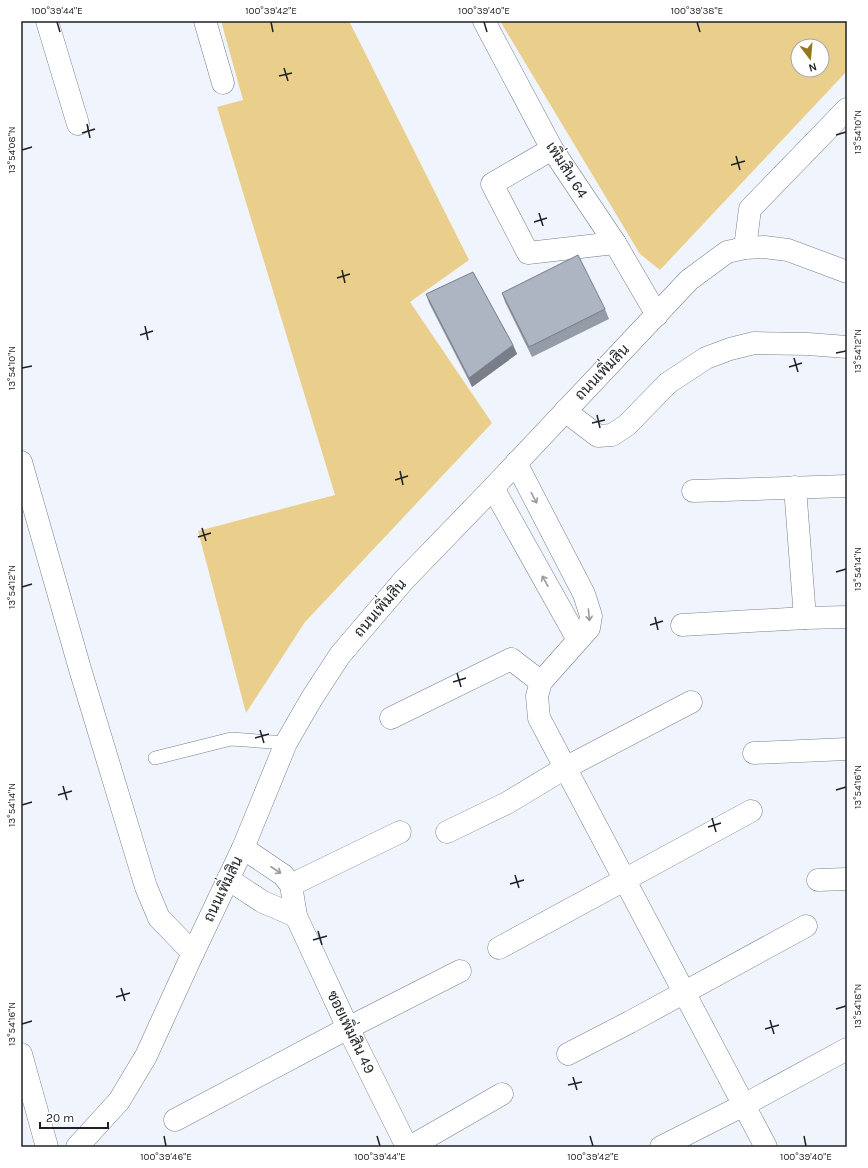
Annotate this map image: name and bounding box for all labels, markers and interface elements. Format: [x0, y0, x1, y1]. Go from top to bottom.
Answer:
text: 100°39'44"E [31, 5, 83, 17]
text: 100°39'42"E [245, 5, 297, 17]
text: 100°39'40"E [458, 5, 510, 17]
text: 100°39'38"E [671, 5, 723, 17]
north arrow [790, 38, 830, 78]
text: N [807, 60, 818, 74]
text: 13°54'10"N [852, 110, 864, 154]
text: 13°54'08"N [6, 126, 18, 174]
street label: เพิ่มสิน 64 [542, 136, 597, 202]
text: 13°54'12"N [852, 329, 864, 373]
street label: ถนนเพิ่มสิน [567, 337, 633, 404]
text: 13°54'10"N [6, 346, 18, 390]
one-way arrow [531, 492, 538, 504]
text: 13°54'14"N [852, 547, 864, 591]
text: 13°54'12"N [6, 565, 18, 609]
street label: ถนนเพิ่มสิน [346, 572, 410, 641]
one-way arrow [541, 575, 549, 587]
one-way arrow [585, 608, 593, 621]
text: 13°54'16"N [852, 765, 864, 809]
text: 13°54'14"N [6, 783, 18, 827]
street label: ถนนเพิ่มสิน [195, 851, 247, 925]
one-way arrow [270, 866, 281, 874]
text: 13°54'18"N [852, 984, 864, 1028]
street label: ซอยเพิ่มสิน 49 [323, 985, 384, 1076]
text: 13°54'16"N [6, 1002, 18, 1046]
scale bar [40, 1104, 108, 1130]
text: 20 m [46, 1111, 74, 1125]
text: 100°39'46"E [140, 1151, 192, 1163]
text: 100°39'44"E [354, 1151, 406, 1163]
text: 100°39'42"E [567, 1151, 619, 1163]
text: 100°39'40"E [780, 1151, 832, 1163]

